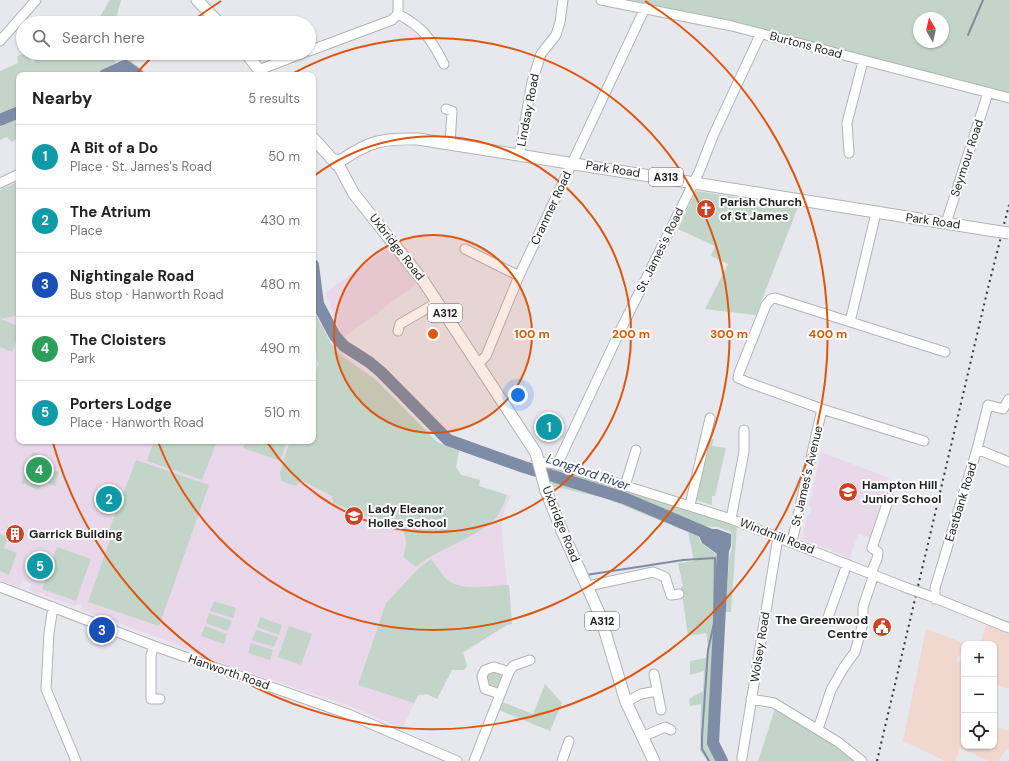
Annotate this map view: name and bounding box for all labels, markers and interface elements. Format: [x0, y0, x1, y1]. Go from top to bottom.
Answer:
north arrow [913, 12, 949, 48]
search box [16, 16, 316, 60]
icon: search [30, 27, 52, 49]
text: Search here [62, 28, 145, 48]
street label: Burtons Road [768, 28, 844, 62]
street label: Lindsay Road [513, 72, 543, 148]
text: Nearby [32, 87, 92, 109]
text: 5 results [248, 90, 300, 107]
street label: Seymour Road [947, 117, 987, 199]
text: A Bit of a Do [70, 138, 158, 158]
text: 1 [43, 148, 47, 165]
text: 50 m [268, 148, 300, 165]
street label: Park Road [585, 157, 641, 181]
text: Place · St. James's Road [70, 158, 212, 175]
road number: A313 [649, 168, 683, 186]
street label: Cranmer Road [527, 169, 575, 247]
place label: Parish Church of St James [720, 194, 802, 224]
church icon: Parish Church of St James [695, 198, 717, 220]
text: The Atrium [70, 202, 151, 222]
street label: St. James's Road [633, 205, 687, 295]
street label: Park Road [905, 209, 961, 233]
street label: Uxbridge Road [366, 210, 428, 284]
text: 2 [41, 212, 49, 229]
text: 430 m [260, 212, 300, 229]
text: Place [70, 222, 102, 239]
text: Nightingale Road [70, 266, 194, 286]
text: 3 [41, 276, 49, 293]
text: 480 m [260, 276, 300, 293]
text: Bus stop · Hanworth Road [70, 286, 224, 303]
road number: A312 [428, 304, 462, 322]
text: 100 m [514, 326, 550, 342]
text: 200 m [612, 326, 650, 342]
text: 300 m [710, 326, 748, 342]
text: 400 m [809, 326, 847, 342]
centre of rings [426, 327, 440, 341]
text: The Cloisters [70, 330, 166, 350]
text: 4 [41, 340, 49, 357]
text: 490 m [260, 340, 300, 357]
text: Park [70, 350, 96, 367]
your location [508, 385, 528, 405]
text: Porters Lodge [70, 394, 172, 414]
text: 5 [41, 404, 49, 421]
text: 510 m [264, 404, 300, 421]
pin: 1 [536, 412, 562, 442]
text: Place · Hanworth Road [70, 414, 204, 431]
street label: St James's Avenue [788, 424, 826, 528]
water label: Longford River [544, 450, 633, 495]
pin: 4 [26, 455, 52, 485]
street label: Eastbank Road [941, 461, 981, 543]
place label: Hampton Hill Junior School [862, 477, 941, 507]
school or university icon: Hampton Hill Junior School [837, 481, 859, 503]
pin: 2 [96, 484, 122, 514]
street label: Uxbridge Road [538, 484, 584, 564]
place label: Lady Eleanor Holles School [368, 501, 447, 531]
school or university icon: Lady Eleanor Holles School [343, 505, 365, 527]
street label: Windmill Road [737, 514, 817, 558]
building icon: Garrick Building [4, 523, 26, 545]
place label: Garrick Building [29, 526, 123, 542]
pin: 5 [27, 551, 53, 581]
street label: Wolsey Road [747, 611, 773, 683]
road number: A312 [585, 612, 619, 630]
place label: The Greenwood Centre [775, 612, 868, 642]
pin: 3 [89, 615, 115, 645]
public building icon: The Greenwood Centre [871, 616, 893, 638]
map controls [961, 641, 997, 749]
button: + [961, 641, 997, 677]
street label: Hanworth Road [186, 651, 272, 693]
button: − [961, 677, 997, 713]
button: locate [961, 713, 997, 749]

